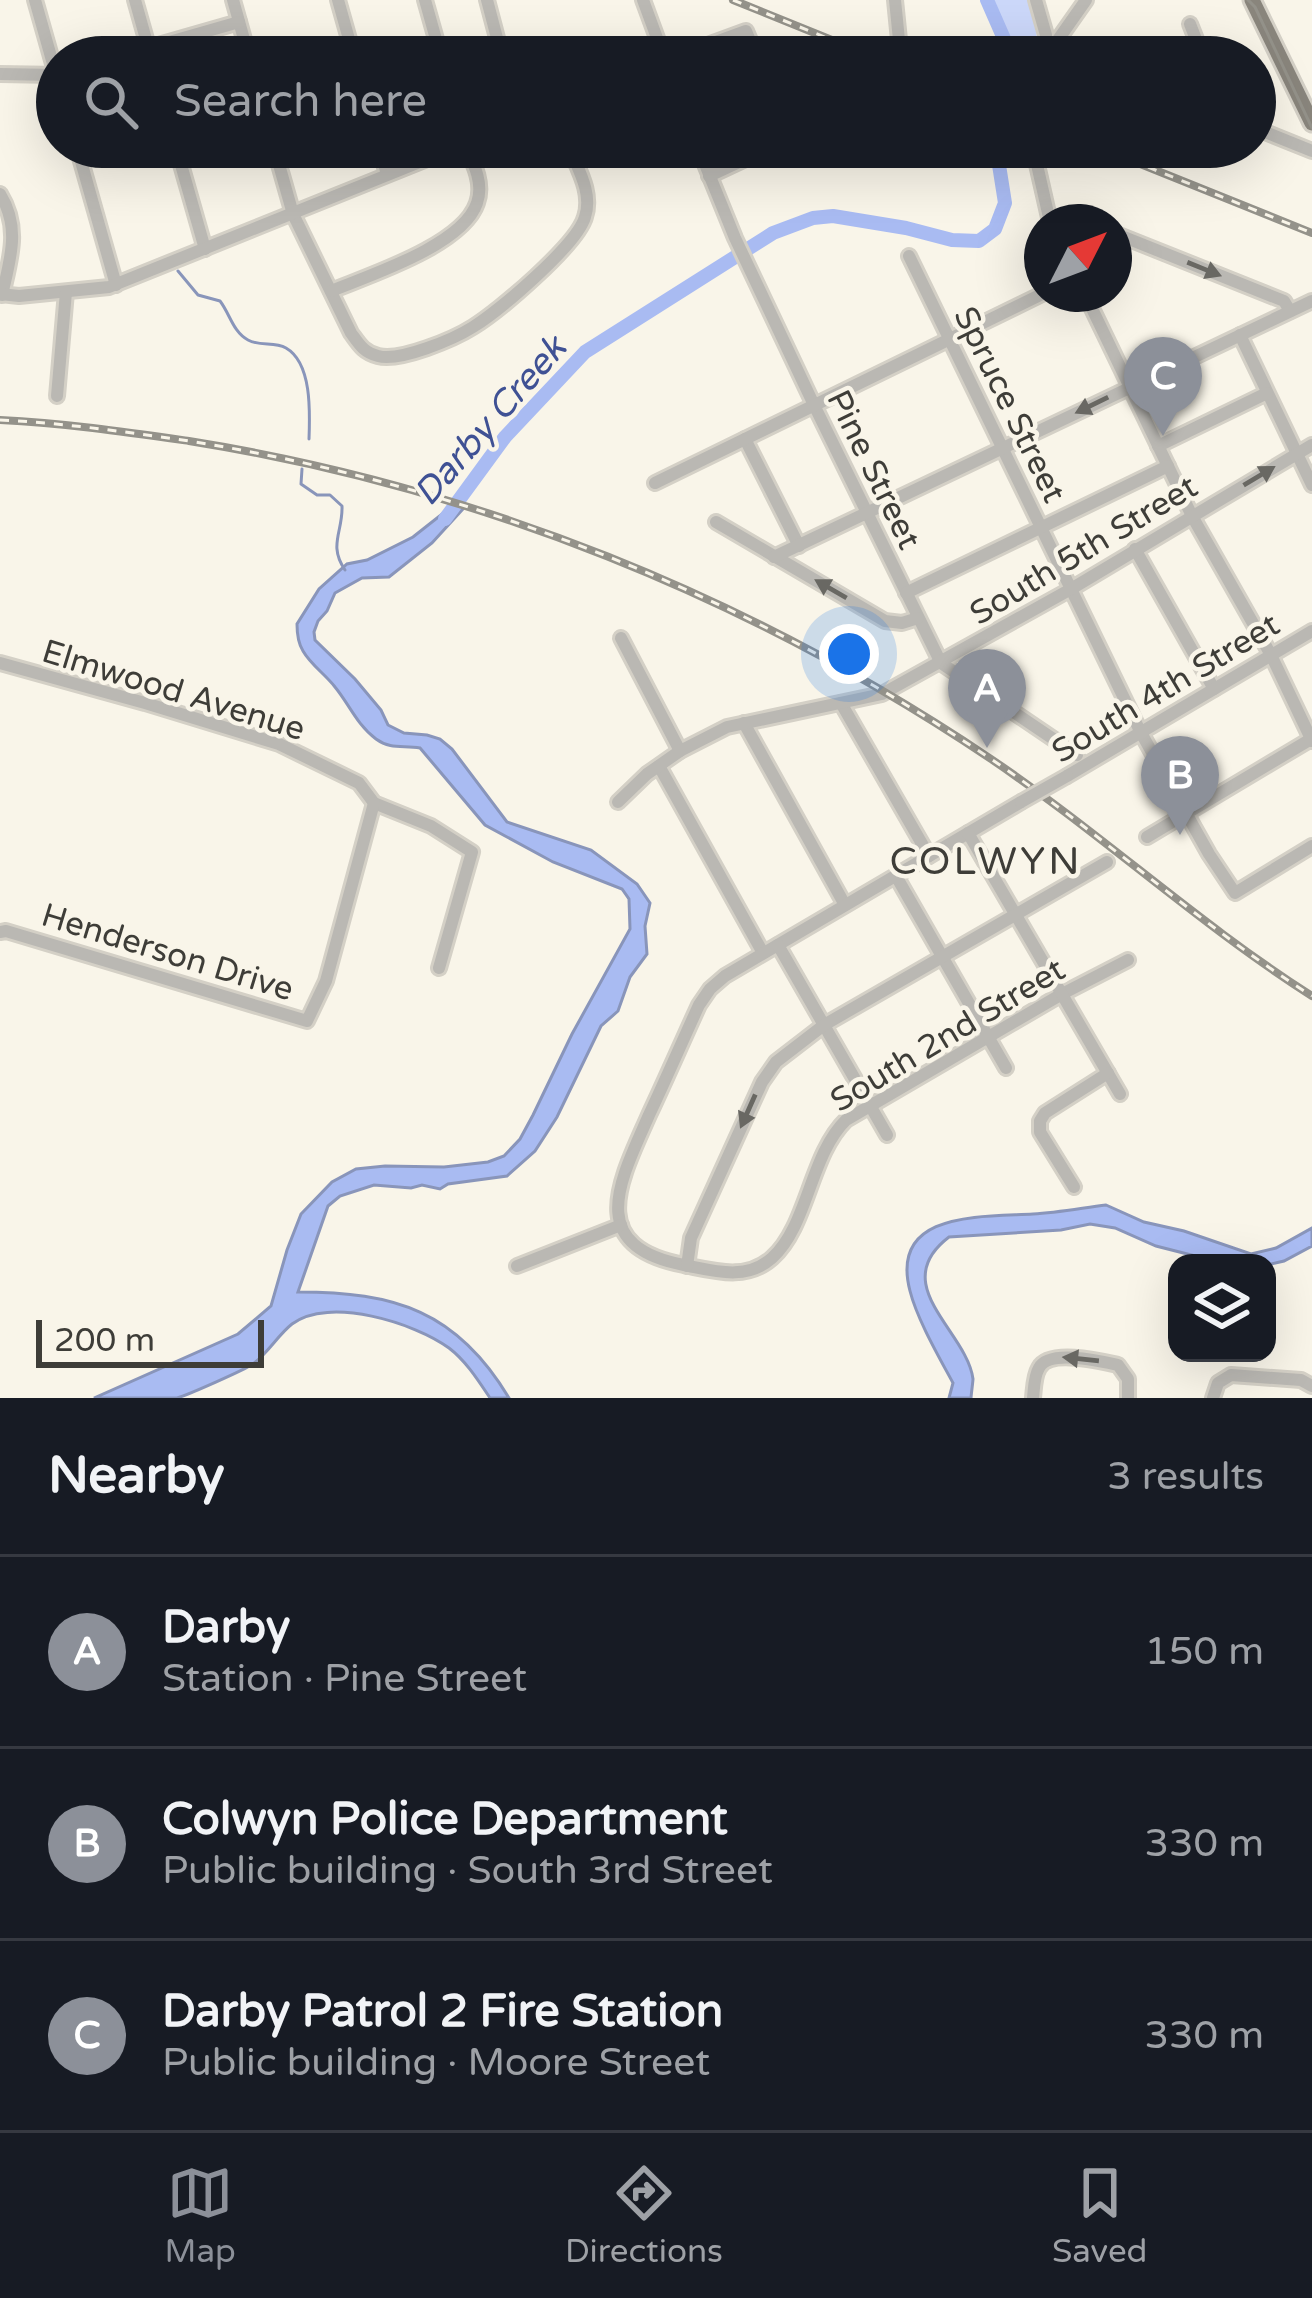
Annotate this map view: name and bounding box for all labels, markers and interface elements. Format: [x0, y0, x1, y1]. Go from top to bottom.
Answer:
search box [36, 36, 1276, 168]
icon: search [78, 69, 144, 135]
text: Search here [174, 75, 427, 129]
north arrow [1024, 204, 1132, 312]
one-way arrow [1187, 260, 1223, 279]
street label: Spruce Street [946, 301, 1074, 509]
water label: Darby Creek [405, 326, 577, 514]
pin: C [1124, 337, 1202, 436]
street label: Pine Street [818, 384, 929, 555]
one-way arrow [1075, 395, 1110, 415]
one-way arrow [1242, 466, 1276, 487]
street label: South 5th Street [963, 467, 1204, 633]
one-way arrow [814, 580, 847, 601]
street label: South 4th Street [1045, 605, 1286, 771]
your location [819, 624, 879, 684]
street label: Elmwood Avenue [37, 632, 310, 749]
pin: A [948, 649, 1026, 748]
pin: B [1141, 736, 1219, 835]
district label: COLWYN [890, 838, 1082, 885]
street label: Henderson Drive [37, 896, 298, 1009]
street label: South 2nd Street [824, 950, 1072, 1121]
one-way arrow [738, 1094, 758, 1129]
map controls [1168, 1254, 1276, 1362]
button: layers [1168, 1254, 1276, 1362]
scale bar [36, 1314, 264, 1367]
text: 200 m [54, 1321, 155, 1360]
one-way arrow [1062, 1350, 1099, 1369]
text: Nearby [48, 1445, 225, 1507]
text: 3 results [1107, 1453, 1264, 1500]
text: Darby [162, 1601, 290, 1655]
text: A [72, 1628, 102, 1675]
text: 150 m [1145, 1628, 1264, 1675]
text: Station · Pine Street [162, 1655, 527, 1702]
text: Colwyn Police Department [162, 1793, 728, 1847]
text: B [73, 1820, 101, 1867]
text: 330 m [1145, 1820, 1264, 1867]
text: Public building · South 3rd Street [162, 1847, 773, 1894]
text: Darby Patrol 2 Fire Station [162, 1985, 723, 2039]
text: C [73, 2012, 101, 2059]
text: 330 m [1145, 2012, 1264, 2059]
text: Public building · Moore Street [162, 2039, 710, 2086]
tab: Map [165, 2160, 236, 2271]
tab: Directions [565, 2160, 723, 2271]
tab: Saved [1052, 2160, 1147, 2271]

